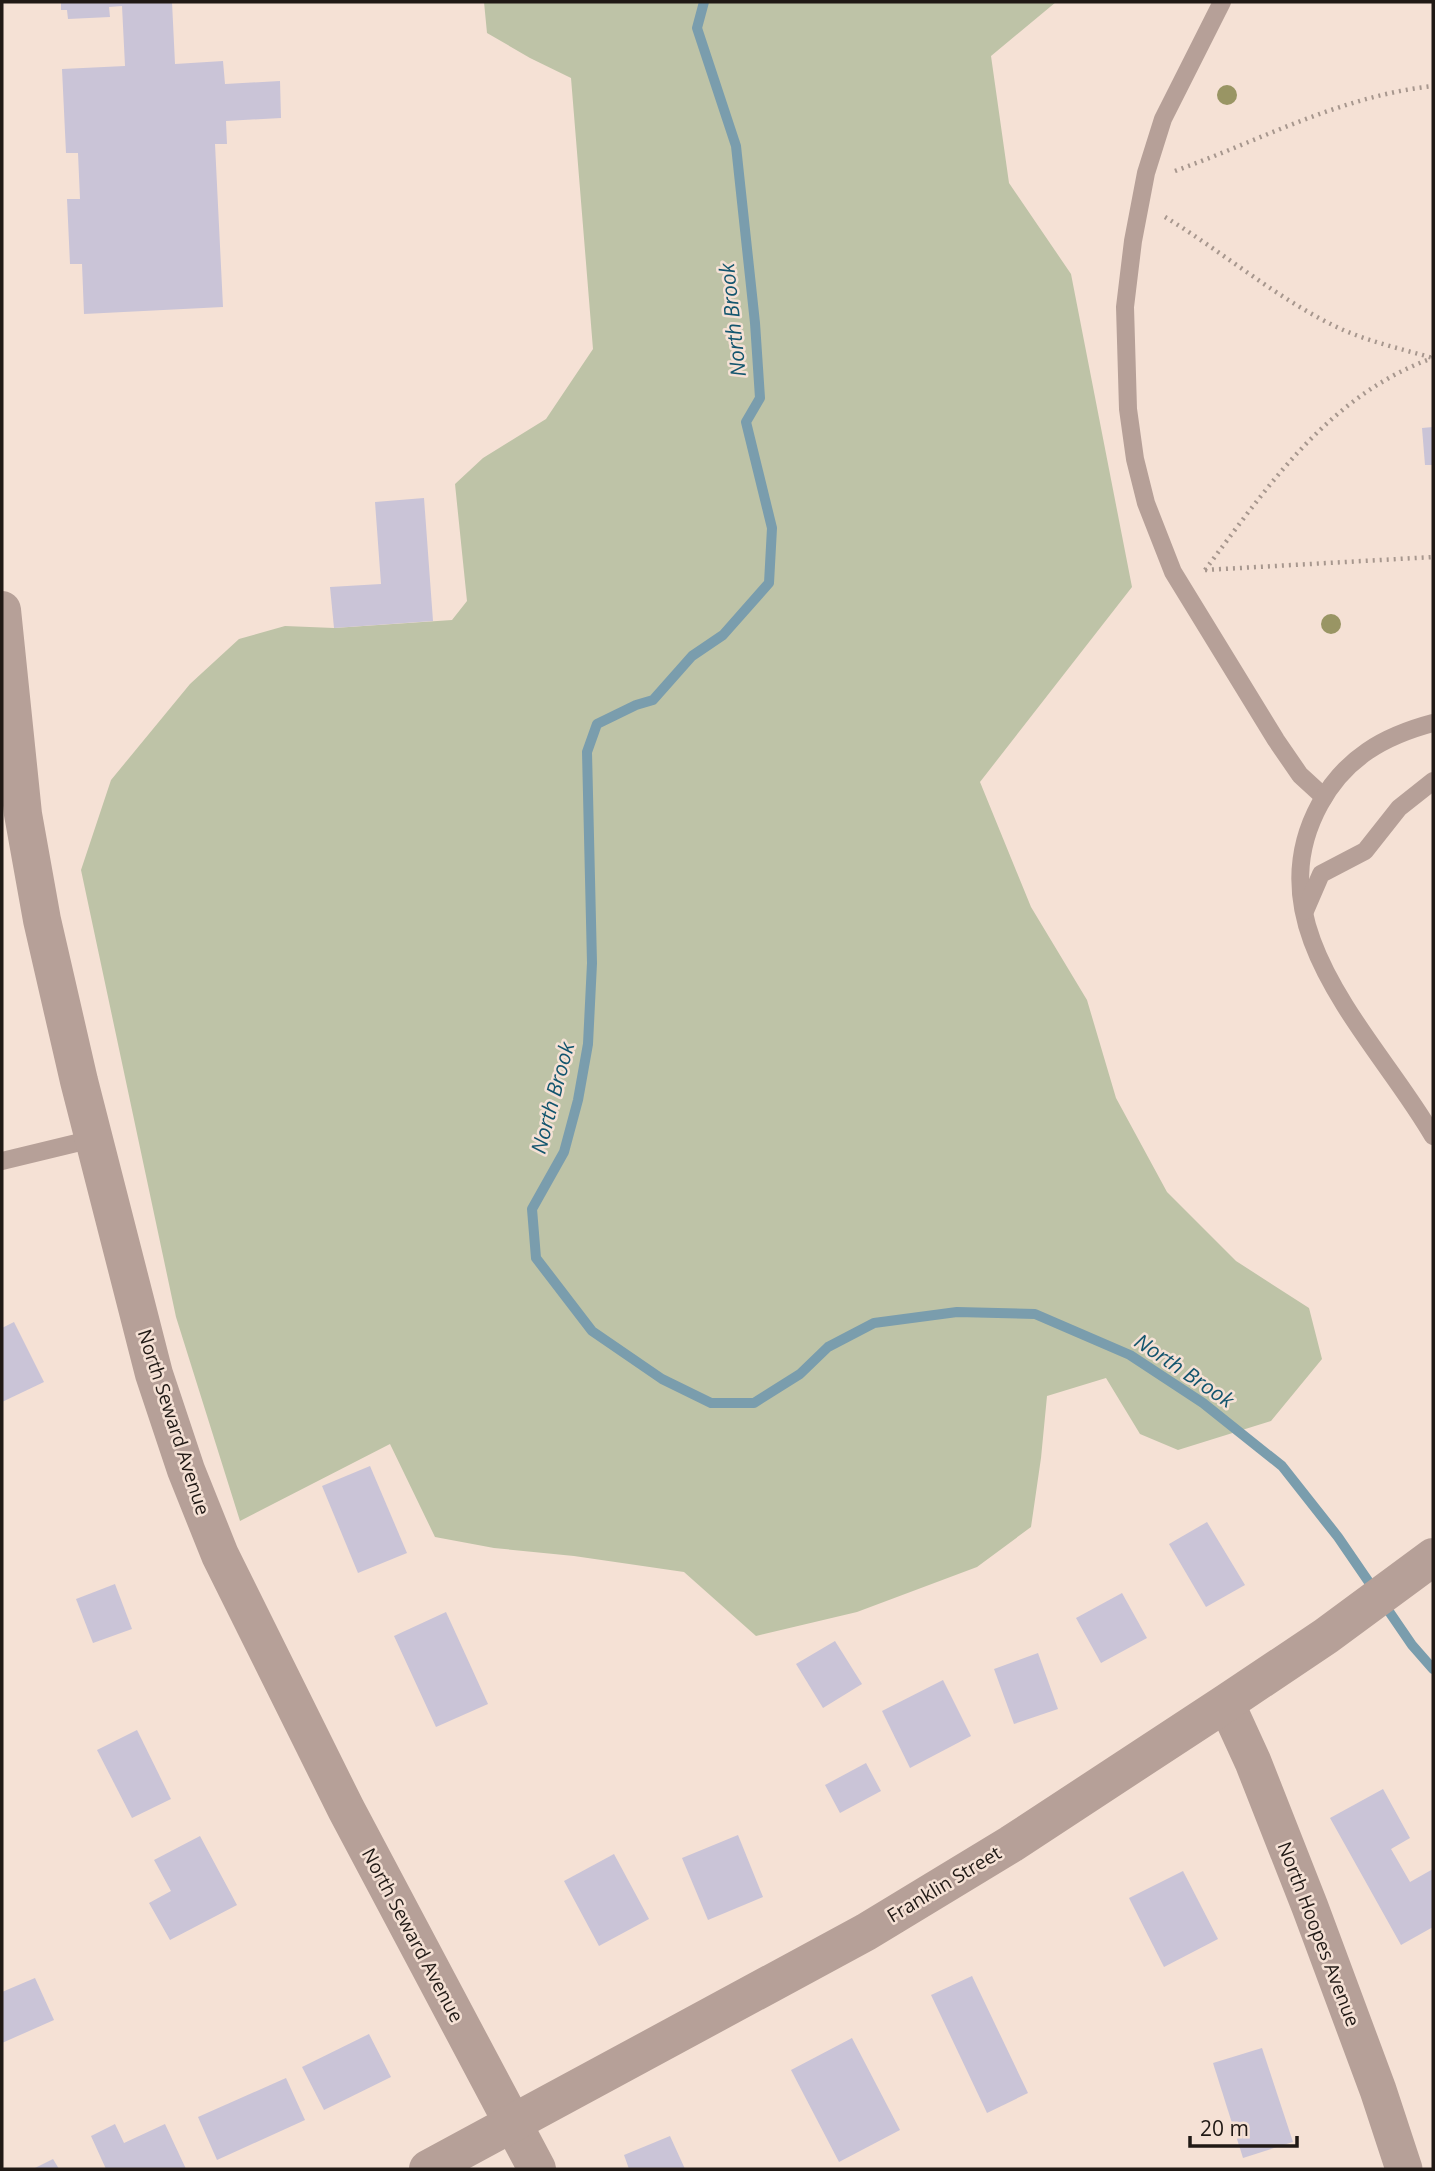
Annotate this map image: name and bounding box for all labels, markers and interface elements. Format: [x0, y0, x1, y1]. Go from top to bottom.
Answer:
water label: North Brook [712, 261, 752, 378]
water label: North Brook [524, 1038, 581, 1157]
street label: North Seward Avenue [132, 1326, 216, 1518]
water label: North Brook [1129, 1327, 1240, 1414]
street label: North Hoopes Avenue [1272, 1838, 1366, 2030]
street label: Franklin Street [882, 1840, 1006, 1928]
street label: North Seward Avenue [356, 1843, 470, 2027]
scale bar [1190, 2104, 1297, 2148]
text: 20 m [1200, 2114, 1249, 2142]

